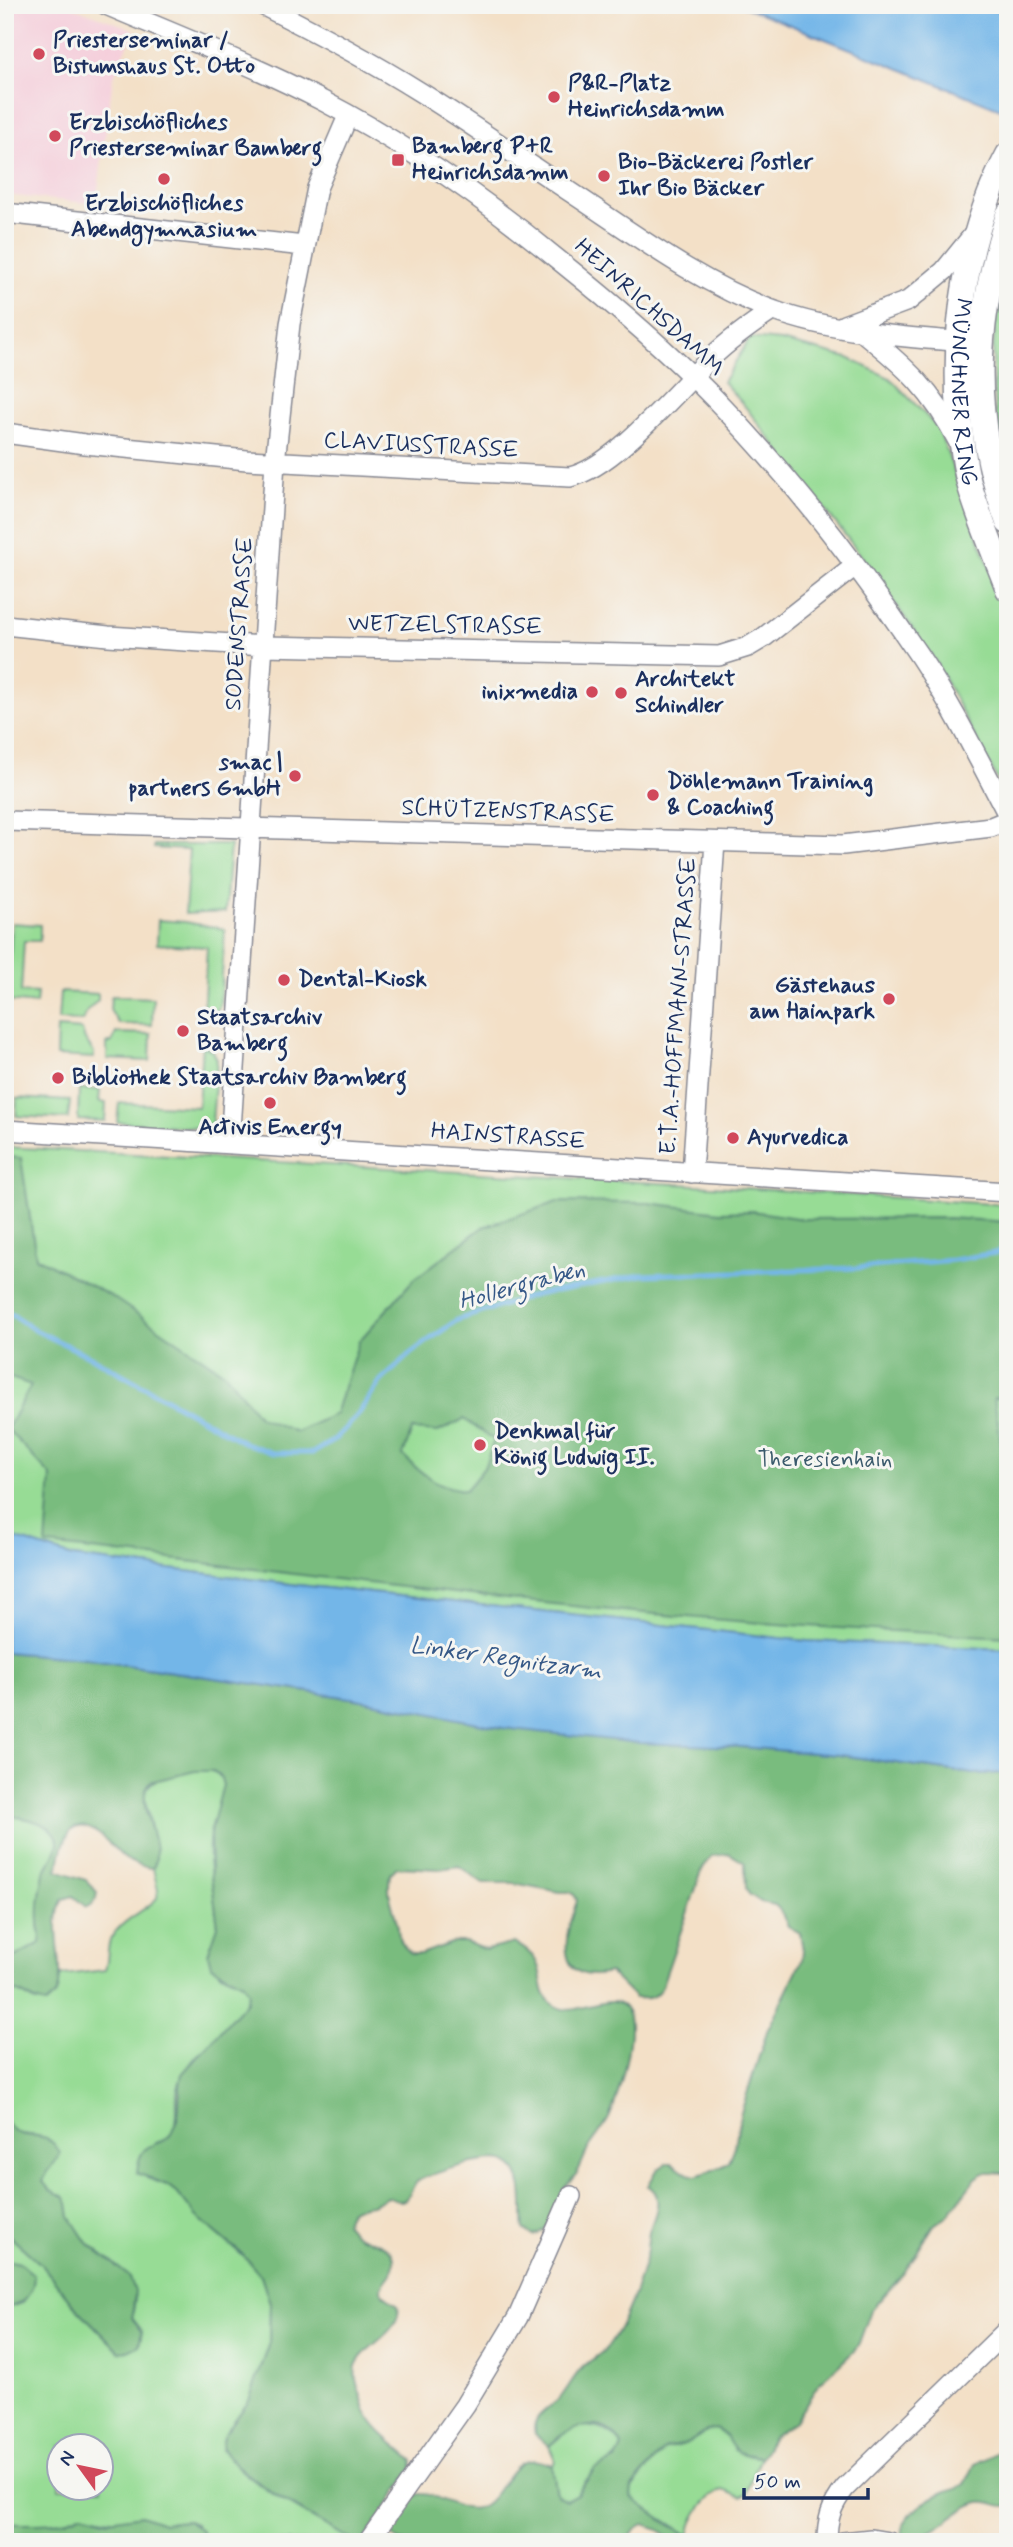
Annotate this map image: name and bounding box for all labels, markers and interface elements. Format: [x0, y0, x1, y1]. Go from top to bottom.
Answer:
place label: Priesterseminar / Bistumshaus St. Otto [53, 26, 255, 82]
marker: Priesterseminar / Bistumshaus St. Otto [31, 46, 47, 62]
place label: P&R-Platz Heinrichsdamm [568, 69, 725, 125]
marker: P&R-Platz Heinrichsdamm [546, 89, 562, 105]
place label: Erzbischöfliches Priesterseminar Bamberg [69, 108, 322, 167]
marker: Erzbischöfliches Priesterseminar Bamberg [47, 128, 63, 144]
place label: Bamberg P+R Heinrichsdamm [412, 132, 569, 188]
place label: Bio-Bäckerei Postler Ihr Bio Bäcker [618, 148, 815, 204]
marker: Bamberg P+R Heinrichsdamm [390, 152, 406, 168]
marker: Bio-Bäckerei Postler Ihr Bio Bäcker [596, 168, 612, 184]
marker: Erzbischöfliches Abendgymnasium [156, 171, 172, 187]
place label: Erzbischöfliches Abendgymnasium [71, 189, 257, 247]
street label: HEINRICHSDAMM [567, 232, 731, 384]
street label: MÜNCHNER RING [943, 296, 984, 489]
street label: CLAVIUSSTRASSE [323, 426, 519, 466]
street label: SODENSTRASSE [219, 536, 261, 712]
street label: WETZELSTRASSE [348, 609, 542, 643]
place label: Architekt Schindler [635, 665, 735, 721]
place label: inixmedia [481, 677, 578, 707]
marker: inixmedia [584, 684, 600, 700]
marker: Architekt Schindler [613, 685, 629, 701]
place label: smac | partners GmbH [128, 748, 282, 804]
place label: Döhlemann Training & Coaching [667, 767, 873, 826]
marker: smac | partners GmbH [287, 768, 303, 784]
marker: Döhlemann Training & Coaching [645, 787, 661, 803]
street label: SCHÜTZENSTRASSE [401, 793, 615, 831]
street label: E.T.A.-HOFFMANN-STRASSE [654, 856, 704, 1156]
place label: Dental-Kiosk [298, 965, 427, 995]
place label: Gästehaus am Hainpark [750, 971, 876, 1027]
marker: Dental-Kiosk [276, 972, 292, 988]
marker: Gästehaus am Hainpark [881, 991, 897, 1007]
place label: Staatsarchiv Bamberg [197, 1003, 323, 1062]
marker: Staatsarchiv Bamberg [175, 1023, 191, 1039]
place label: Bibliothek Staatsarchiv Bamberg [72, 1063, 407, 1096]
marker: Bibliothek Staatsarchiv Bamberg [50, 1070, 66, 1086]
marker: Activis Energy [262, 1095, 278, 1111]
place label: Activis Energy [198, 1113, 342, 1146]
street label: HAINSTRASSE [430, 1117, 586, 1157]
place label: Ayurvedica [747, 1123, 849, 1153]
marker: Ayurvedica [725, 1130, 741, 1146]
water label: Hollergraben [455, 1254, 589, 1321]
place label: Denkmal für König Ludwig II. [494, 1417, 655, 1476]
marker: Denkmal für König Ludwig II. [472, 1437, 488, 1453]
park label: Theresienhain [758, 1445, 892, 1475]
water label: Linker Regnitzarm [408, 1630, 604, 1690]
north arrow [46, 2432, 116, 2502]
text: N [53, 2446, 81, 2471]
scale bar [744, 2456, 868, 2500]
text: 50 m [754, 2468, 801, 2496]

